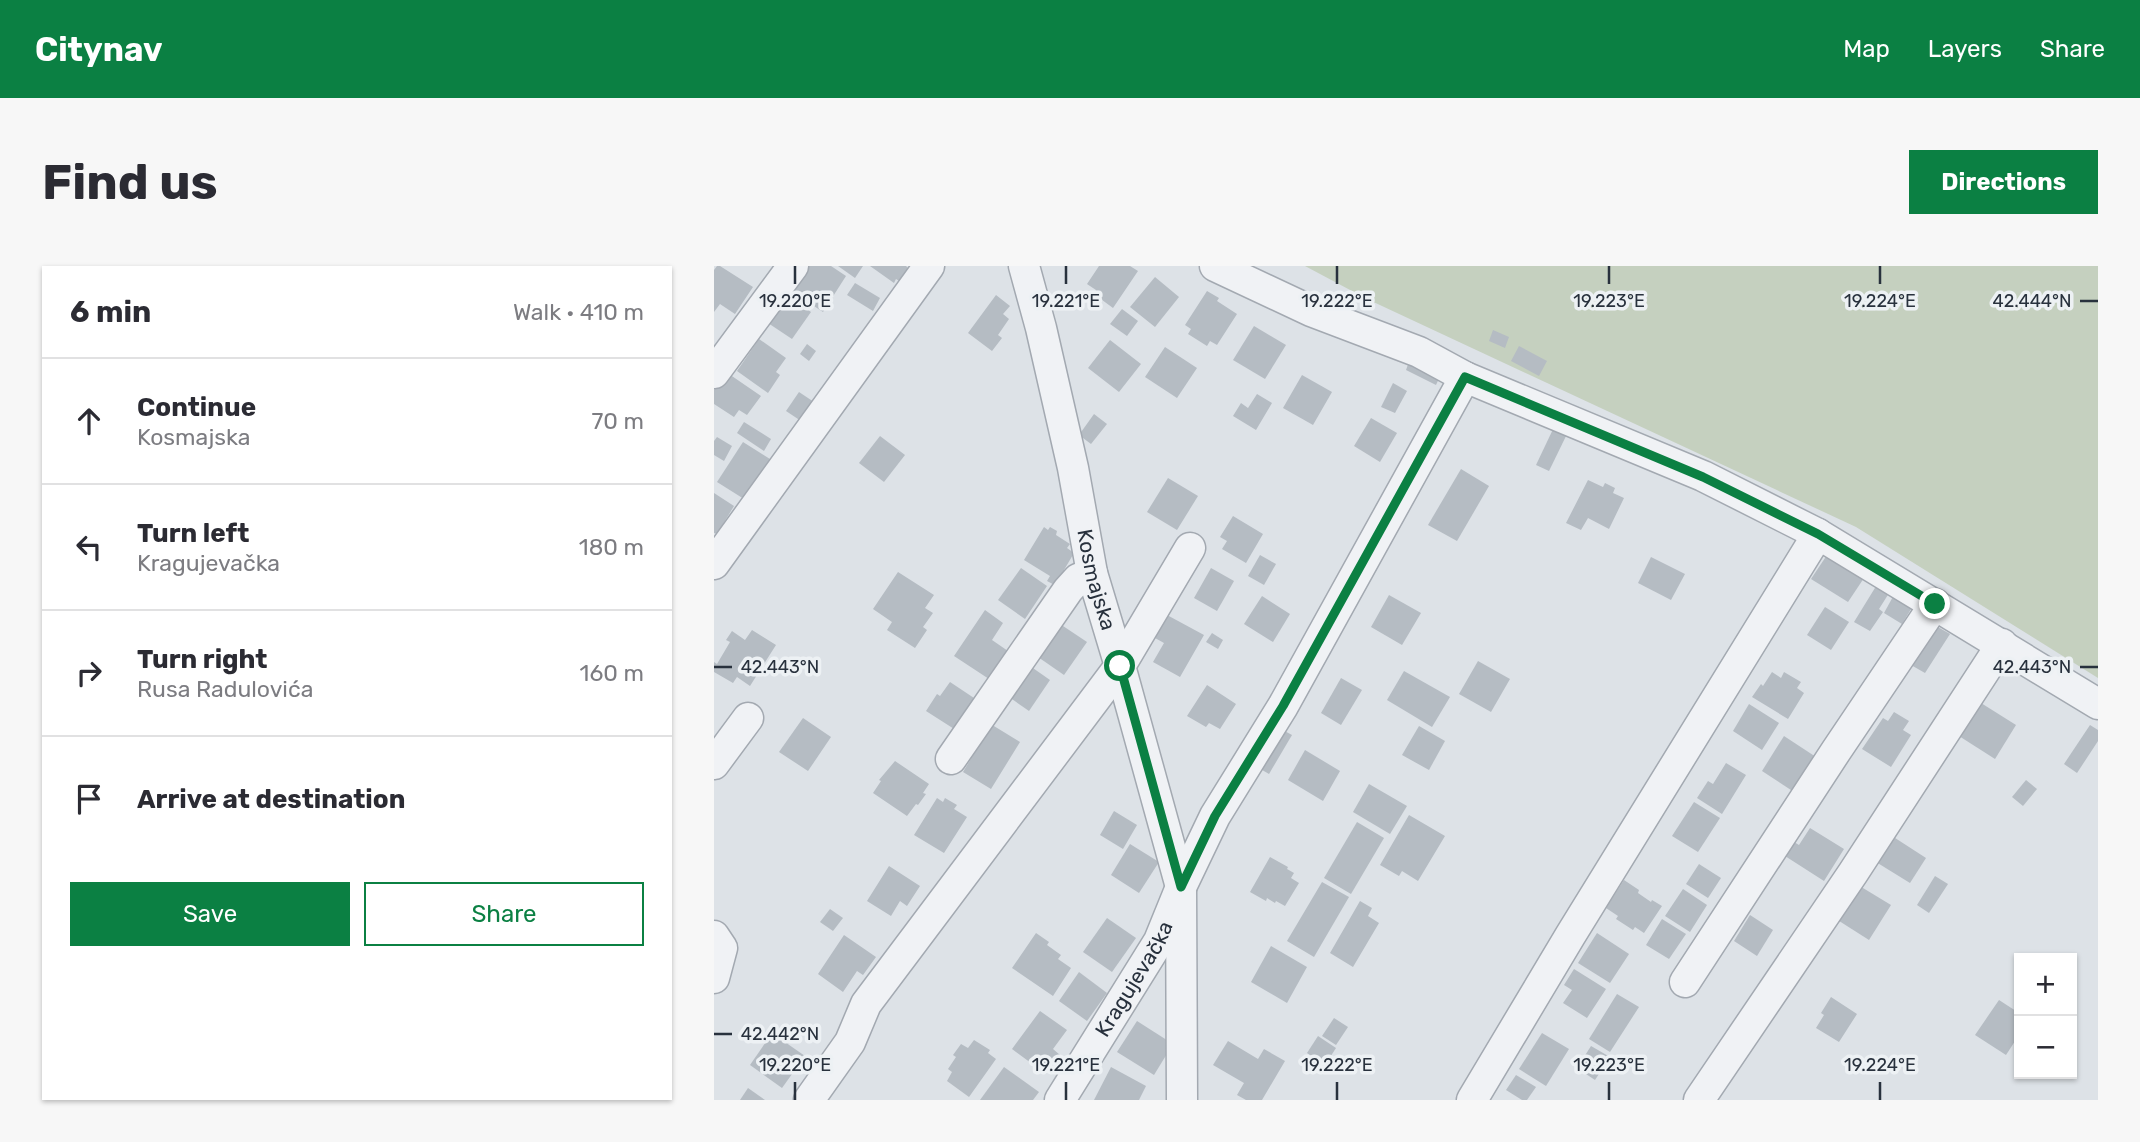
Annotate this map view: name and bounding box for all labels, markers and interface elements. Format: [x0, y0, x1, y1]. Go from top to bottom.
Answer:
text: Citynav [35, 30, 163, 69]
text: Map [1843, 35, 1890, 63]
text: Layers [1928, 35, 2002, 63]
text: Share [2040, 35, 2105, 63]
button: Directions [1909, 150, 2098, 214]
text: Find us [42, 153, 218, 211]
text: 19.220°E [759, 290, 831, 312]
text: 19.221°E [1032, 290, 1100, 312]
text: 19.222°E [1301, 290, 1373, 312]
text: 19.223°E [1573, 290, 1645, 312]
text: 19.224°E [1844, 290, 1916, 312]
text: 42.444°N [1992, 290, 2072, 312]
text: 6 min [70, 294, 151, 330]
text: Walk · 410 m [513, 298, 644, 326]
text: Continue [137, 392, 256, 423]
icon: ahead [70, 402, 108, 440]
text: 70 m [592, 407, 644, 435]
text: Kosmajska [137, 423, 250, 451]
text: Turn left [137, 518, 249, 549]
street label: Kosmajska [1072, 527, 1122, 633]
icon: left [70, 528, 108, 566]
text: 180 m [579, 533, 644, 561]
text: Kragujevačka [137, 549, 280, 577]
route end [1919, 588, 1950, 619]
text: Turn right [137, 644, 267, 675]
route start [1104, 650, 1135, 681]
icon: right [70, 654, 108, 692]
text: 42.443°N [741, 656, 819, 678]
text: 42.443°N [1993, 656, 2071, 678]
text: 160 m [580, 659, 644, 687]
text: Rusa Radulovića [137, 675, 313, 703]
icon: arrive [70, 780, 108, 818]
text: Arrive at destination [137, 784, 405, 815]
button: Save [70, 882, 350, 946]
button: Share [364, 882, 644, 946]
street label: Kragujevačka [1089, 918, 1178, 1041]
map controls [2014, 953, 2077, 1079]
button: + [2014, 953, 2077, 1016]
button: − [2014, 1016, 2077, 1079]
text: 42.442°N [741, 1023, 819, 1045]
text: 19.220°E [759, 1054, 831, 1076]
text: 19.221°E [1032, 1054, 1100, 1076]
text: 19.222°E [1301, 1054, 1373, 1076]
text: 19.223°E [1573, 1054, 1645, 1076]
text: 19.224°E [1844, 1054, 1916, 1076]

